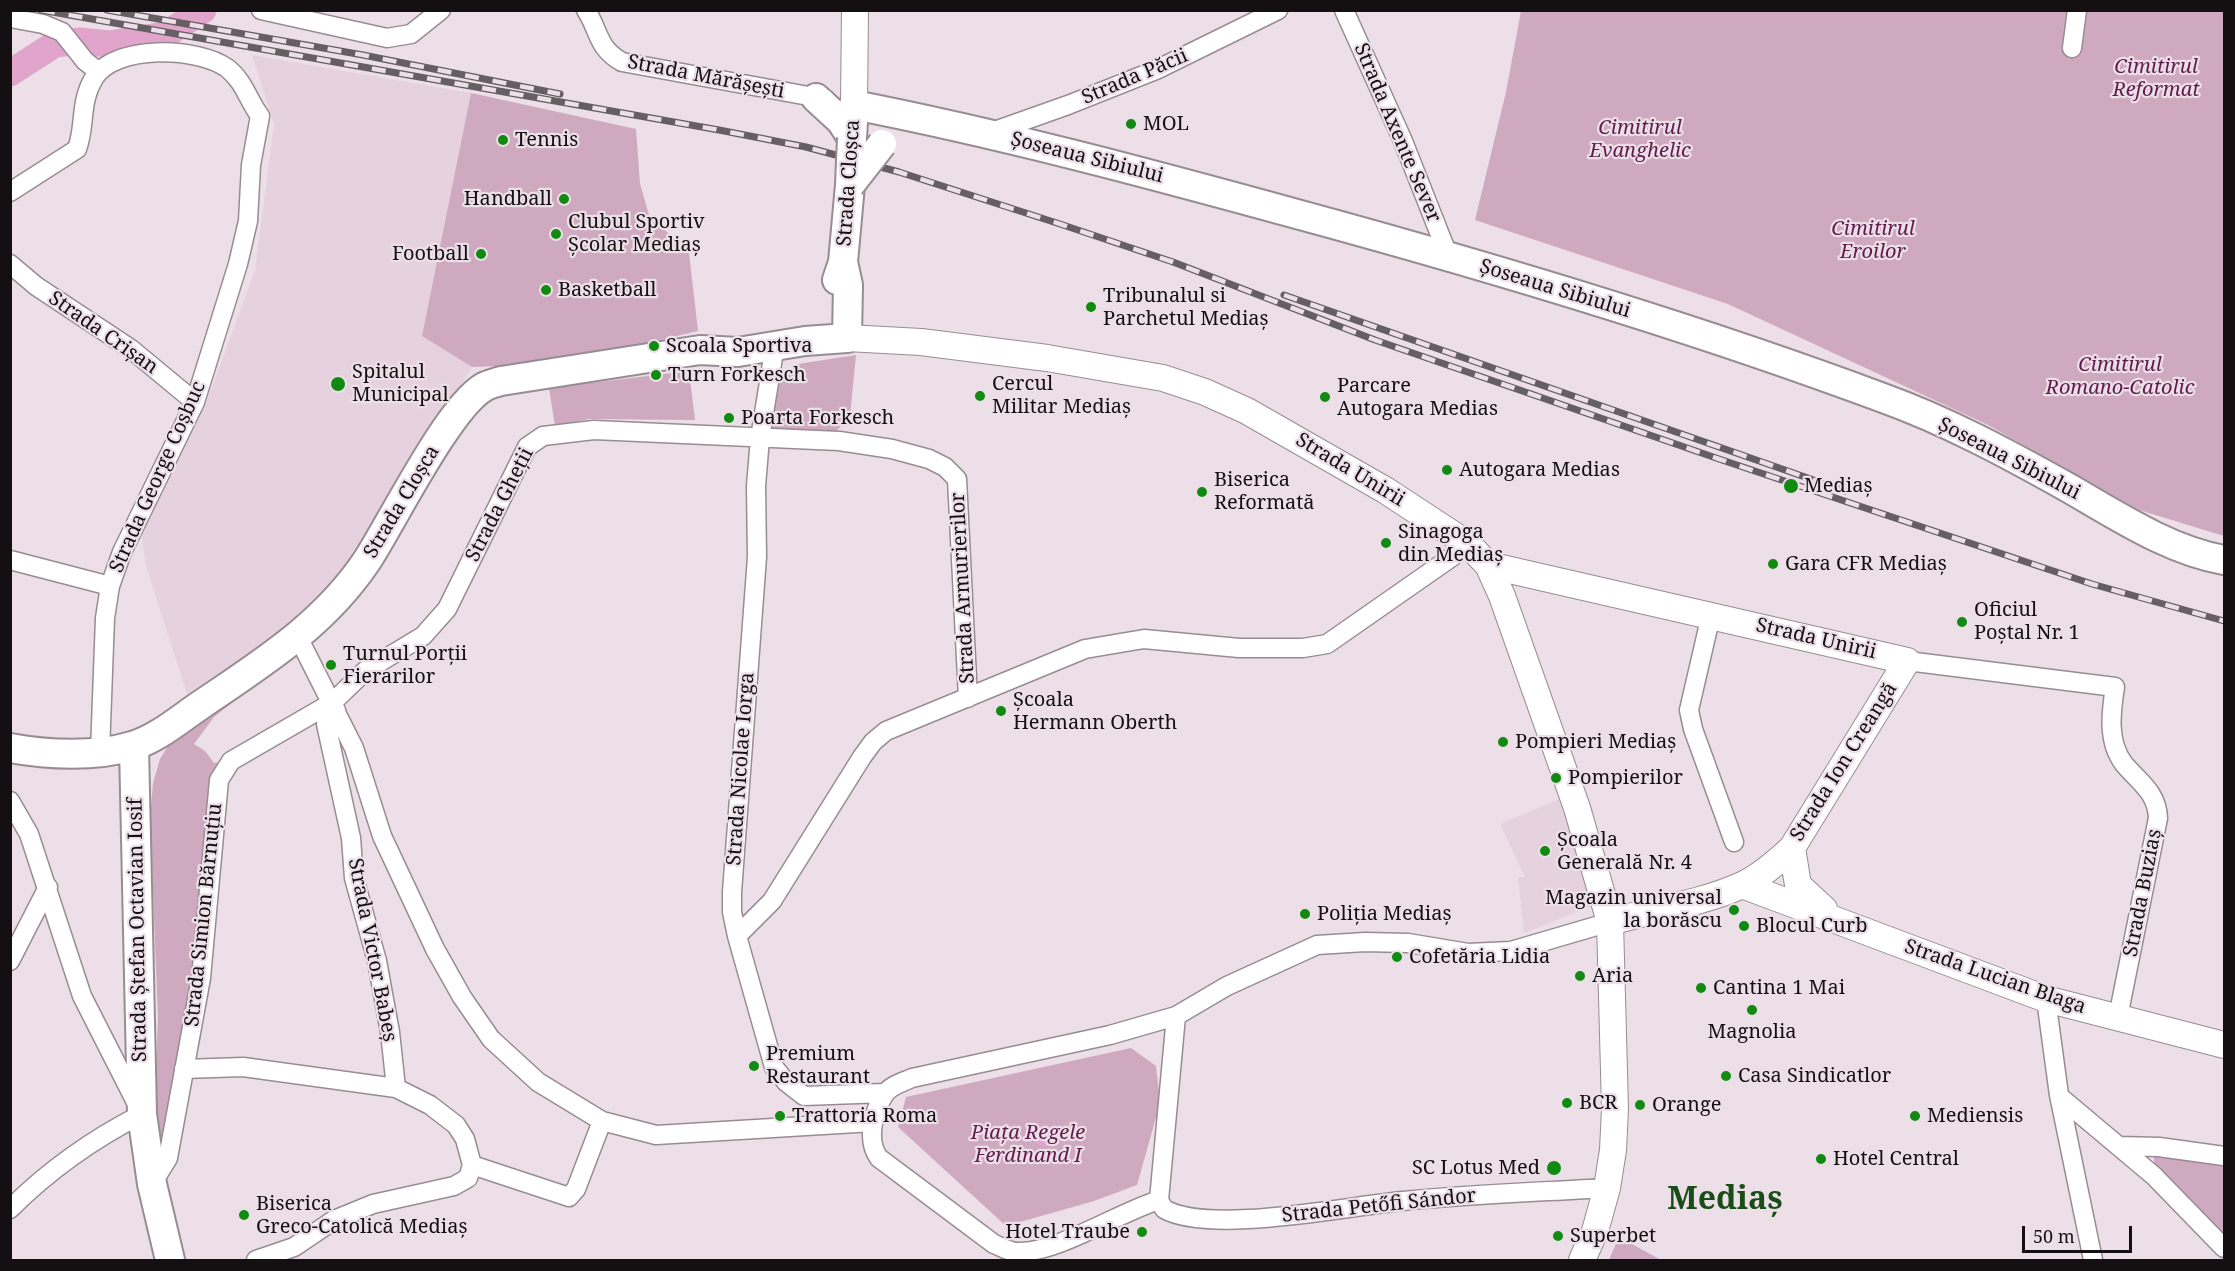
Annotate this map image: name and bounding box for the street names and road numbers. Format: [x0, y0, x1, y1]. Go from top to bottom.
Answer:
street label: Strada Axente Sever [1348, 40, 1446, 226]
street label: Strada Păcii [1078, 44, 1192, 110]
street label: Strada Mărășești [625, 50, 787, 104]
street label: Strada Cloșca [833, 119, 865, 247]
street label: Șoseaua Sibiului [1008, 127, 1166, 189]
street label: Șoseaua Sibiului [1477, 255, 1633, 323]
street label: Strada Crișan [44, 286, 162, 380]
street label: Strada George Coșbuc [105, 377, 211, 577]
street label: Șoseaua Sibiului [1934, 413, 2084, 505]
street label: Strada Unirii [1291, 428, 1409, 512]
street label: Strada Cloșca [359, 441, 445, 563]
street label: Strada Gheții [461, 444, 539, 566]
street label: Strada Armurierilor [946, 492, 980, 684]
street label: Strada Unirii [1753, 613, 1879, 665]
street label: Strada Nicolae Iorga [722, 672, 760, 866]
street label: Strada Ion Creangă [1785, 678, 1903, 846]
street label: Strada Ștefan Octavian Iosif [124, 798, 152, 1062]
street label: Strada Simion Bărnuțiu [180, 802, 228, 1028]
street label: Strada Buziaș [2119, 827, 2167, 959]
street label: Strada Victor Babeș [342, 856, 402, 1044]
street label: Strada Lucian Blaga [1901, 935, 2089, 1019]
street label: Strada Petőfi Sándor [1281, 1184, 1477, 1228]

